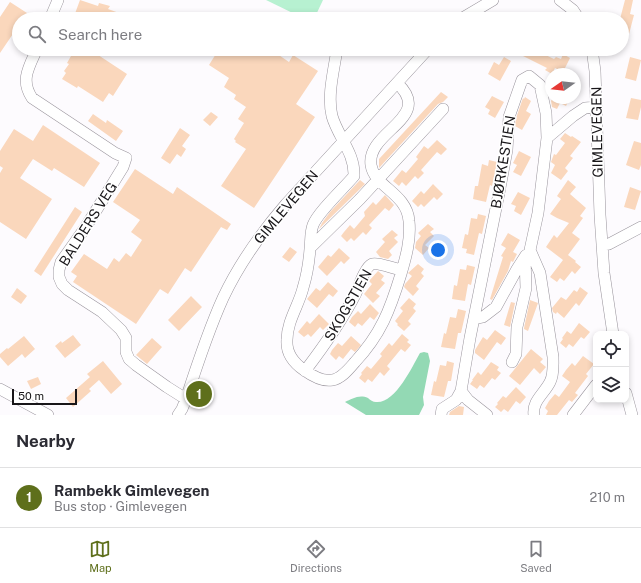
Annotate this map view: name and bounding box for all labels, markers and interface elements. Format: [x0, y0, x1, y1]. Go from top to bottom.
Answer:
search box [12, 12, 629, 56]
icon: search [26, 23, 48, 45]
text: Search here [58, 26, 142, 43]
north arrow [545, 68, 581, 104]
street label: GIMLEVEGEN [588, 86, 606, 178]
street label: BJØRKESTIEN [488, 114, 518, 210]
street label: GIMLEVEGEN [251, 167, 321, 247]
street label: BALDERS VEG [56, 179, 120, 269]
your location [428, 240, 448, 260]
street label: SKOGSTIEN [321, 266, 375, 344]
map controls [593, 331, 629, 403]
button: locate [593, 331, 629, 367]
button: layers [593, 367, 629, 403]
pin: 1 [186, 379, 212, 409]
scale bar [12, 387, 77, 406]
text: 50 m [18, 390, 44, 402]
text: Nearby [16, 431, 75, 451]
text: Rambekk Gimlevegen [54, 482, 209, 499]
text: 1 [26, 490, 32, 505]
text: 210 m [590, 490, 625, 505]
text: Bus stop · Gimlevegen [54, 499, 187, 514]
tab: Map [89, 538, 112, 574]
tab: Directions [290, 538, 342, 574]
tab: Saved [520, 538, 552, 574]

